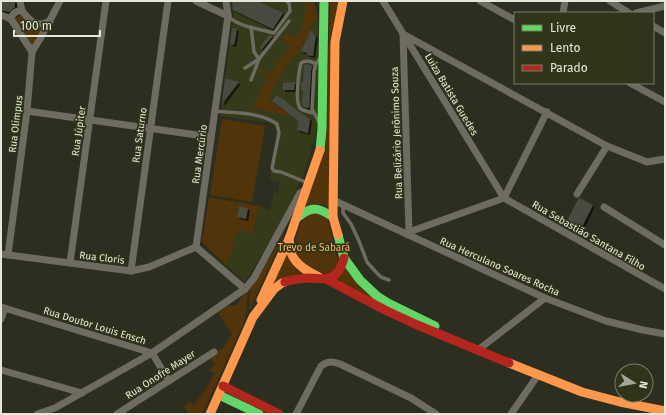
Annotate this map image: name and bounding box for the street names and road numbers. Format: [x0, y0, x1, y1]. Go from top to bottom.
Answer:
street label: Luiza Batista Guedes [422, 51, 481, 138]
street label: Rua Belizário Jerônimo Souza [389, 67, 405, 199]
street label: Rua Olimpus [7, 94, 25, 153]
street label: Rua Júpiter [69, 105, 88, 157]
street label: Rua Saturno [130, 106, 150, 164]
street label: Rua Mercúrio [189, 123, 210, 185]
street label: Rua Sebastião Santana Filho [530, 198, 647, 273]
street label: Rua Herculano Soares Rocha [438, 235, 561, 299]
street label: Rua Cloris [79, 249, 126, 267]
street label: Rua Doutor Louis Ensch [42, 305, 148, 347]
street label: Rua Onofre Mayer [123, 348, 198, 402]

